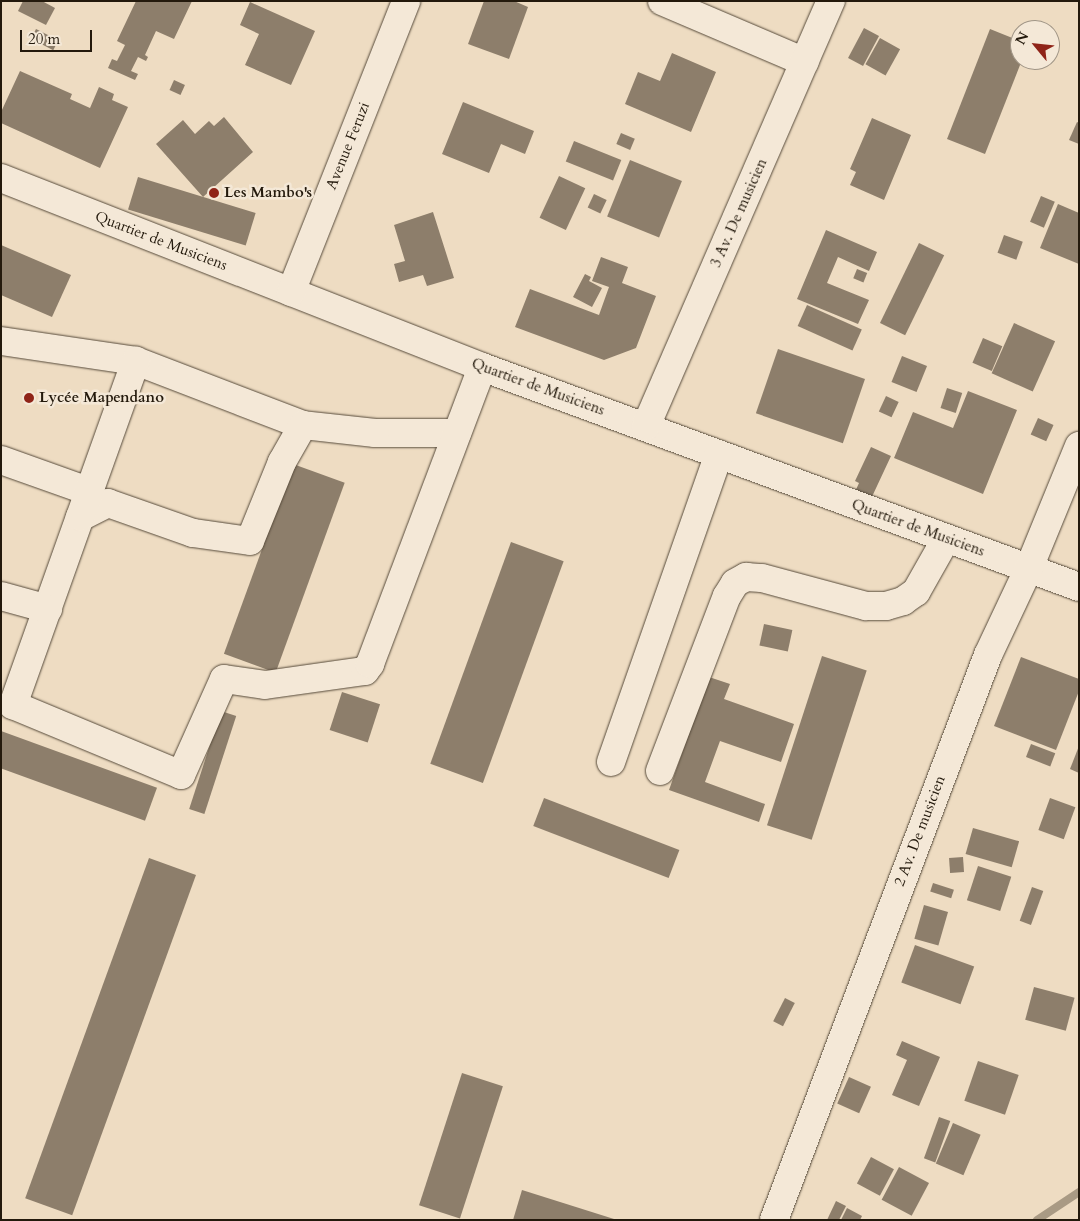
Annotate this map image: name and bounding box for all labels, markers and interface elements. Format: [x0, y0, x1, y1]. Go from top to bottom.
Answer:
scale bar [22, 20, 95, 52]
north arrow [1010, 20, 1060, 70]
text: N [1011, 28, 1033, 48]
text: 20 m [28, 29, 60, 49]
street label: Avenue Feruzi [322, 100, 374, 192]
street label: 3 Av. De musicien [707, 156, 771, 270]
place label: Les Mambo's [224, 184, 312, 202]
marker: Les Mambo's [208, 187, 220, 199]
street label: Quartier de Musiciens [92, 207, 230, 275]
street label: Quartier de Musiciens [469, 355, 607, 419]
place label: Lycée Mapendano [39, 389, 164, 407]
marker: Lycée Mapendano [23, 392, 35, 404]
street label: Quartier de Musiciens [849, 496, 987, 560]
street label: 2 Av. De musicien [891, 773, 949, 889]

